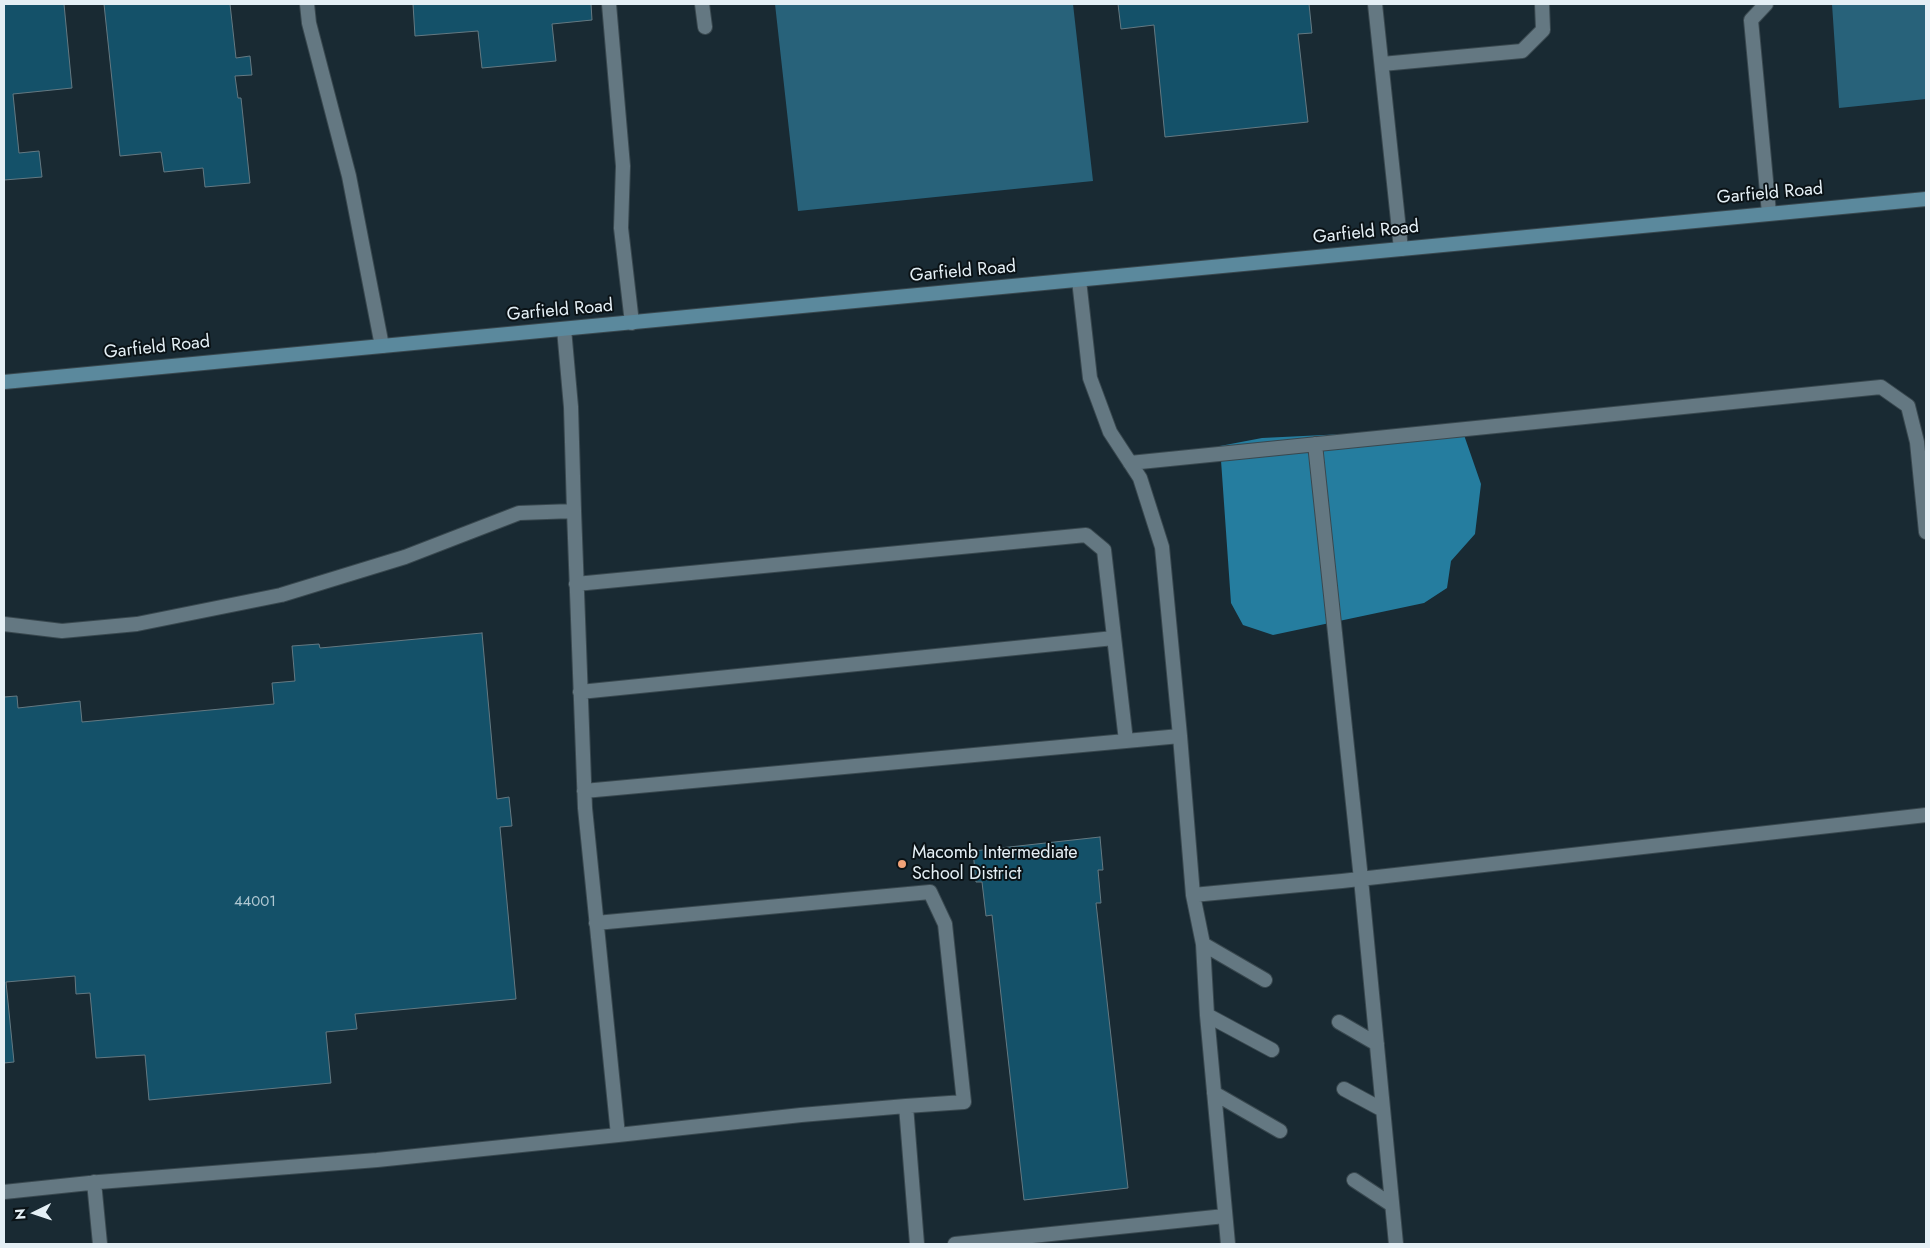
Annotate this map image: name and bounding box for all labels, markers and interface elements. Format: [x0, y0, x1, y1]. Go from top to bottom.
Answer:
street label: Garfield Road [1716, 179, 1824, 209]
street label: Garfield Road [1312, 217, 1420, 249]
street label: Garfield Road [909, 257, 1017, 287]
street label: Garfield Road [506, 296, 614, 326]
street label: Garfield Road [103, 332, 211, 364]
place label: Macomb Intermediate School District [912, 843, 1077, 886]
marker: Macomb Intermediate School District [896, 858, 908, 870]
house number: 44001 [234, 893, 276, 911]
north arrow [10, 1188, 60, 1238]
text: N [10, 1208, 30, 1220]

